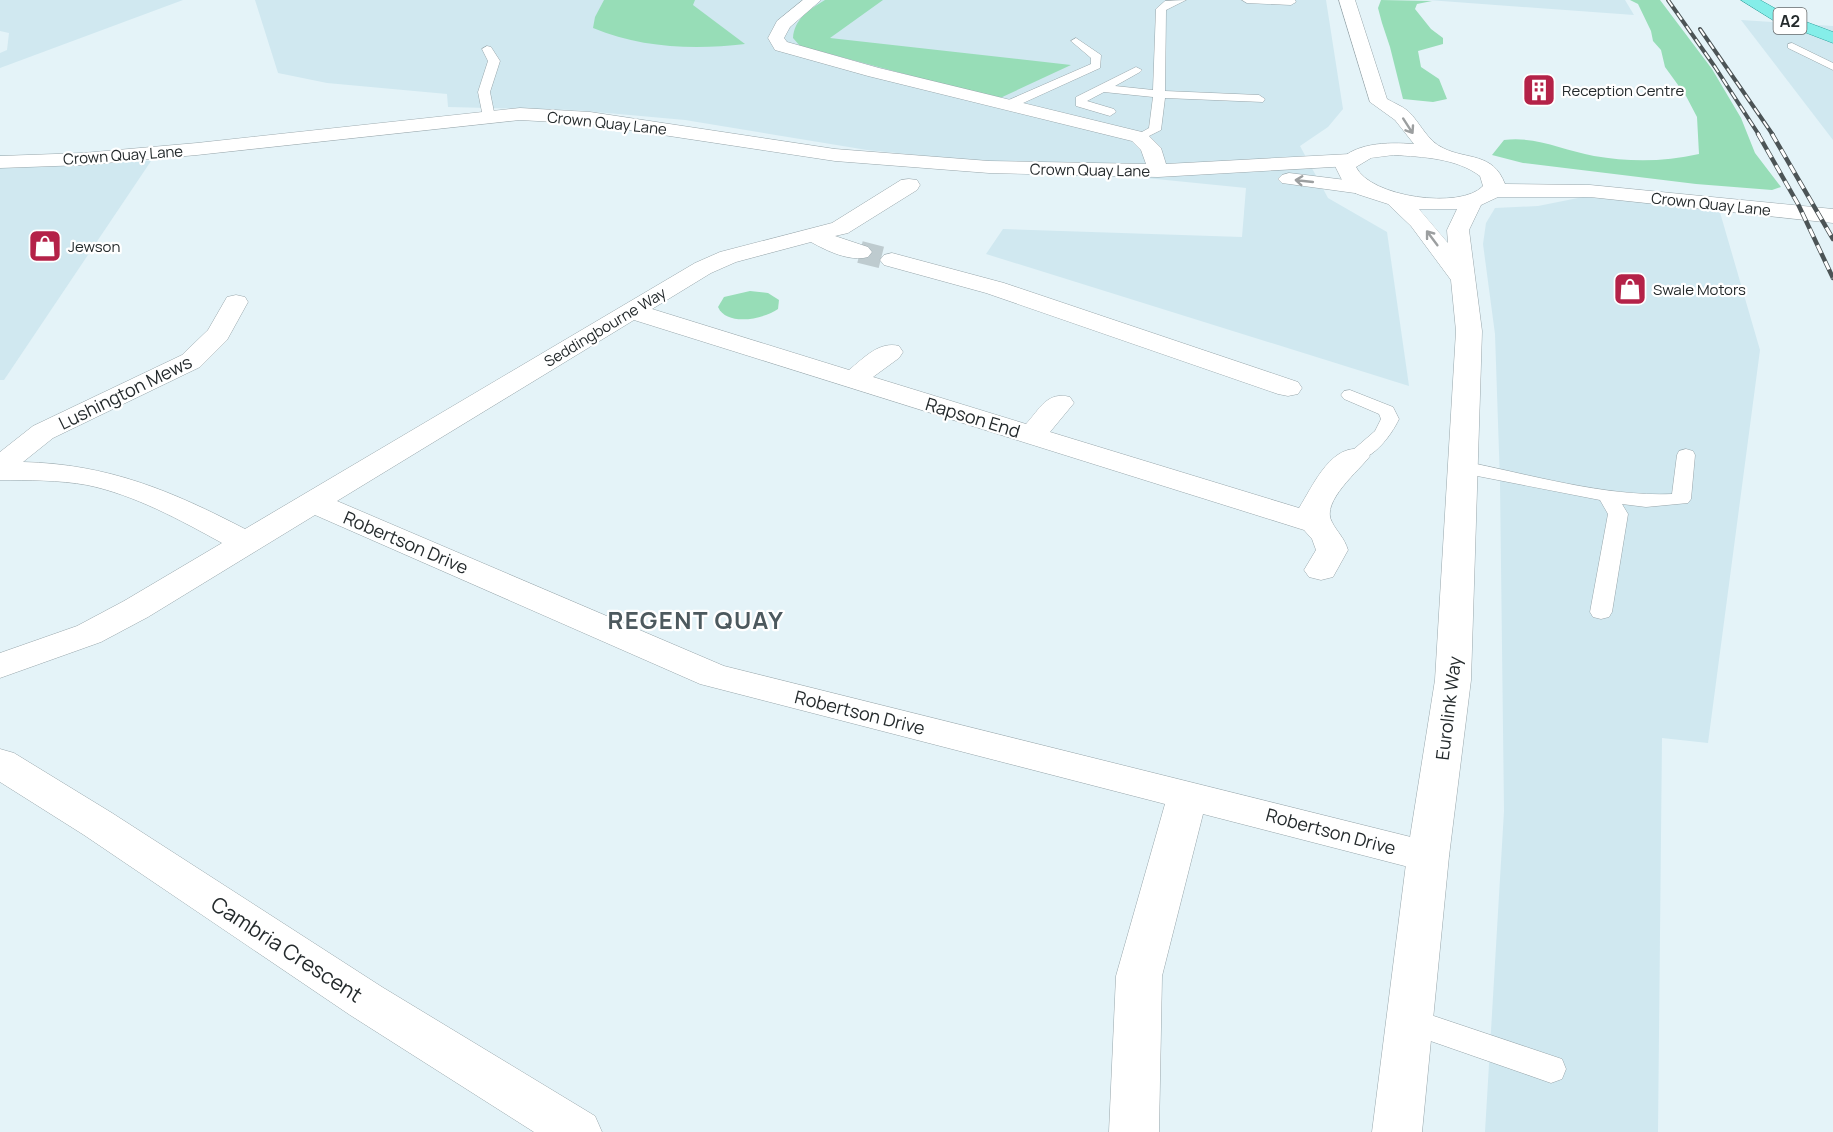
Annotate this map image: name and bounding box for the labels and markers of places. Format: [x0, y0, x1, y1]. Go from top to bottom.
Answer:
building icon: Reception Centre [1521, 72, 1557, 108]
place label: Reception Centre [1562, 80, 1684, 101]
shop icon: Jewson [27, 228, 63, 264]
place label: Jewson [68, 236, 120, 257]
shop icon: Swale Motors [1612, 271, 1648, 307]
place label: Swale Motors [1653, 279, 1746, 300]

